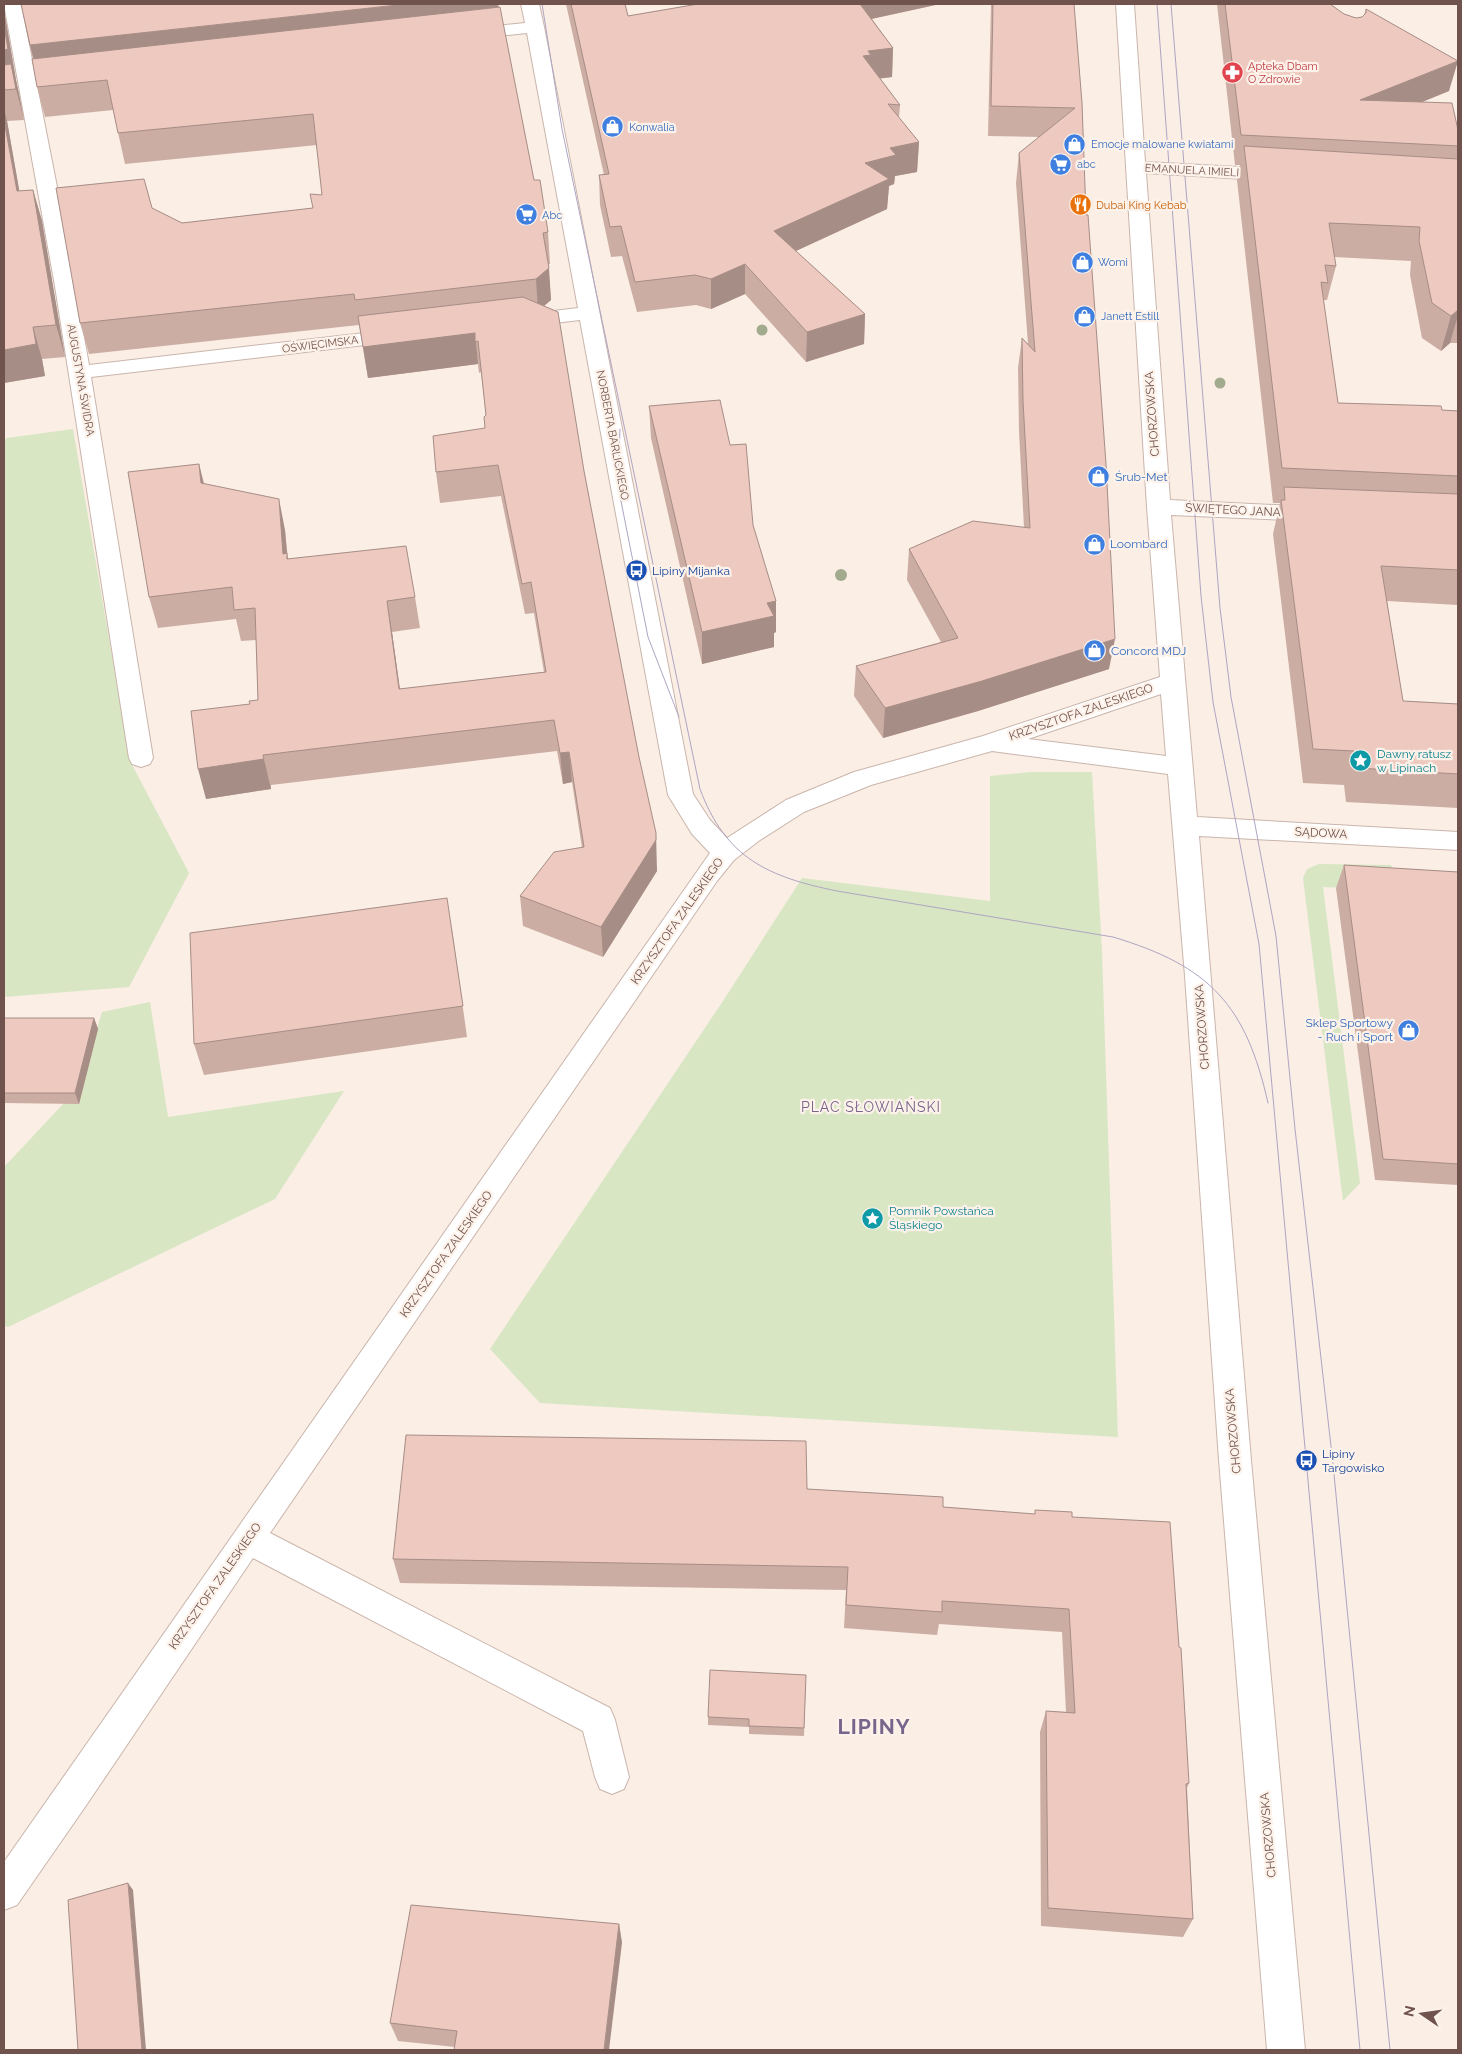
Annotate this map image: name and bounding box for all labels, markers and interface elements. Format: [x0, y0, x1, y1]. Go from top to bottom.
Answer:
pharmacy icon: Apteka Dbam O Zdrowie [1220, 60, 1244, 84]
place label: Apteka Dbam O Zdrowie [1248, 60, 1318, 86]
shop icon: Konwalia [601, 115, 625, 139]
place label: Konwalia [629, 121, 675, 134]
shop icon: Emocje malowane kwiatami [1063, 132, 1087, 156]
place label: Emocje malowane kwiatami [1091, 138, 1233, 151]
supermarket icon: abc [1049, 152, 1073, 176]
place label: abc [1077, 158, 1096, 171]
street label: EMANUELA IMIELI [1144, 162, 1240, 179]
restaurant icon: Dubai King Kebab [1068, 193, 1092, 217]
place label: Dubai King Kebab [1096, 199, 1187, 212]
supermarket icon: Abc [514, 203, 538, 227]
place label: Abc [542, 209, 562, 222]
shop icon: Womi [1070, 250, 1094, 274]
place label: Womi [1098, 256, 1128, 269]
shop icon: Janett Estill [1073, 304, 1097, 328]
place label: Janett Estill [1101, 310, 1159, 323]
street label: AUGUSTYNA ŚWIDRA [64, 323, 98, 438]
street label: OŚWIĘCIMSKA [281, 332, 359, 356]
street label: NORBERTA BARLICKIEGO [594, 369, 631, 501]
street label: CHORZOWSKA [1142, 371, 1162, 457]
shop icon: Śrub-Met [1087, 465, 1111, 489]
place label: Śrub-Met [1115, 470, 1168, 484]
street label: ŚWIĘTEGO JANA [1185, 501, 1281, 519]
shop icon: Loombard [1082, 532, 1106, 556]
place label: Loombard [1110, 537, 1168, 551]
bus stop icon: Lipiny Mijanka [624, 559, 648, 583]
place label: Lipiny Mijanka [652, 564, 730, 578]
shop icon: Concord MDJ [1083, 639, 1107, 663]
place label: Concord MDJ [1111, 644, 1186, 658]
street label: KRZYSZTOFA ZALESKIEGO [1007, 681, 1155, 743]
place label: Dawny ratusz w Lipinach [1377, 747, 1451, 775]
place icon: Dawny ratusz w Lipinach [1349, 749, 1373, 773]
street label: SĄDOWA [1294, 825, 1348, 841]
street label: KRZYSZTOFA ZALESKIEGO [628, 855, 726, 987]
street label: CHORZOWSKA [1192, 984, 1212, 1070]
place label: Sklep Sportowy - Ruch i Sport [1305, 1016, 1393, 1044]
shop icon: Sklep Sportowy - Ruch i Sport [1397, 1018, 1421, 1042]
district label: PLAC SŁOWIAŃSKI [801, 1098, 941, 1115]
street label: KRZYSZTOFA ZALESKIEGO [397, 1188, 495, 1320]
place label: Pomnik Powstańca Śląskiego [889, 1204, 994, 1232]
place icon: Pomnik Powstańca Śląskiego [861, 1206, 885, 1230]
street label: CHORZOWSKA [1222, 1388, 1244, 1474]
place label: Lipiny Targowisko [1322, 1447, 1384, 1475]
bus stop icon: Lipiny Targowisko [1294, 1449, 1318, 1473]
street label: KRZYSZTOFA ZALESKIEGO [166, 1520, 264, 1652]
district label: LIPINY [837, 1714, 911, 1739]
street label: CHORZOWSKA [1257, 1792, 1279, 1878]
north arrow [1397, 1989, 1447, 2039]
text: N [1400, 2004, 1418, 2018]

